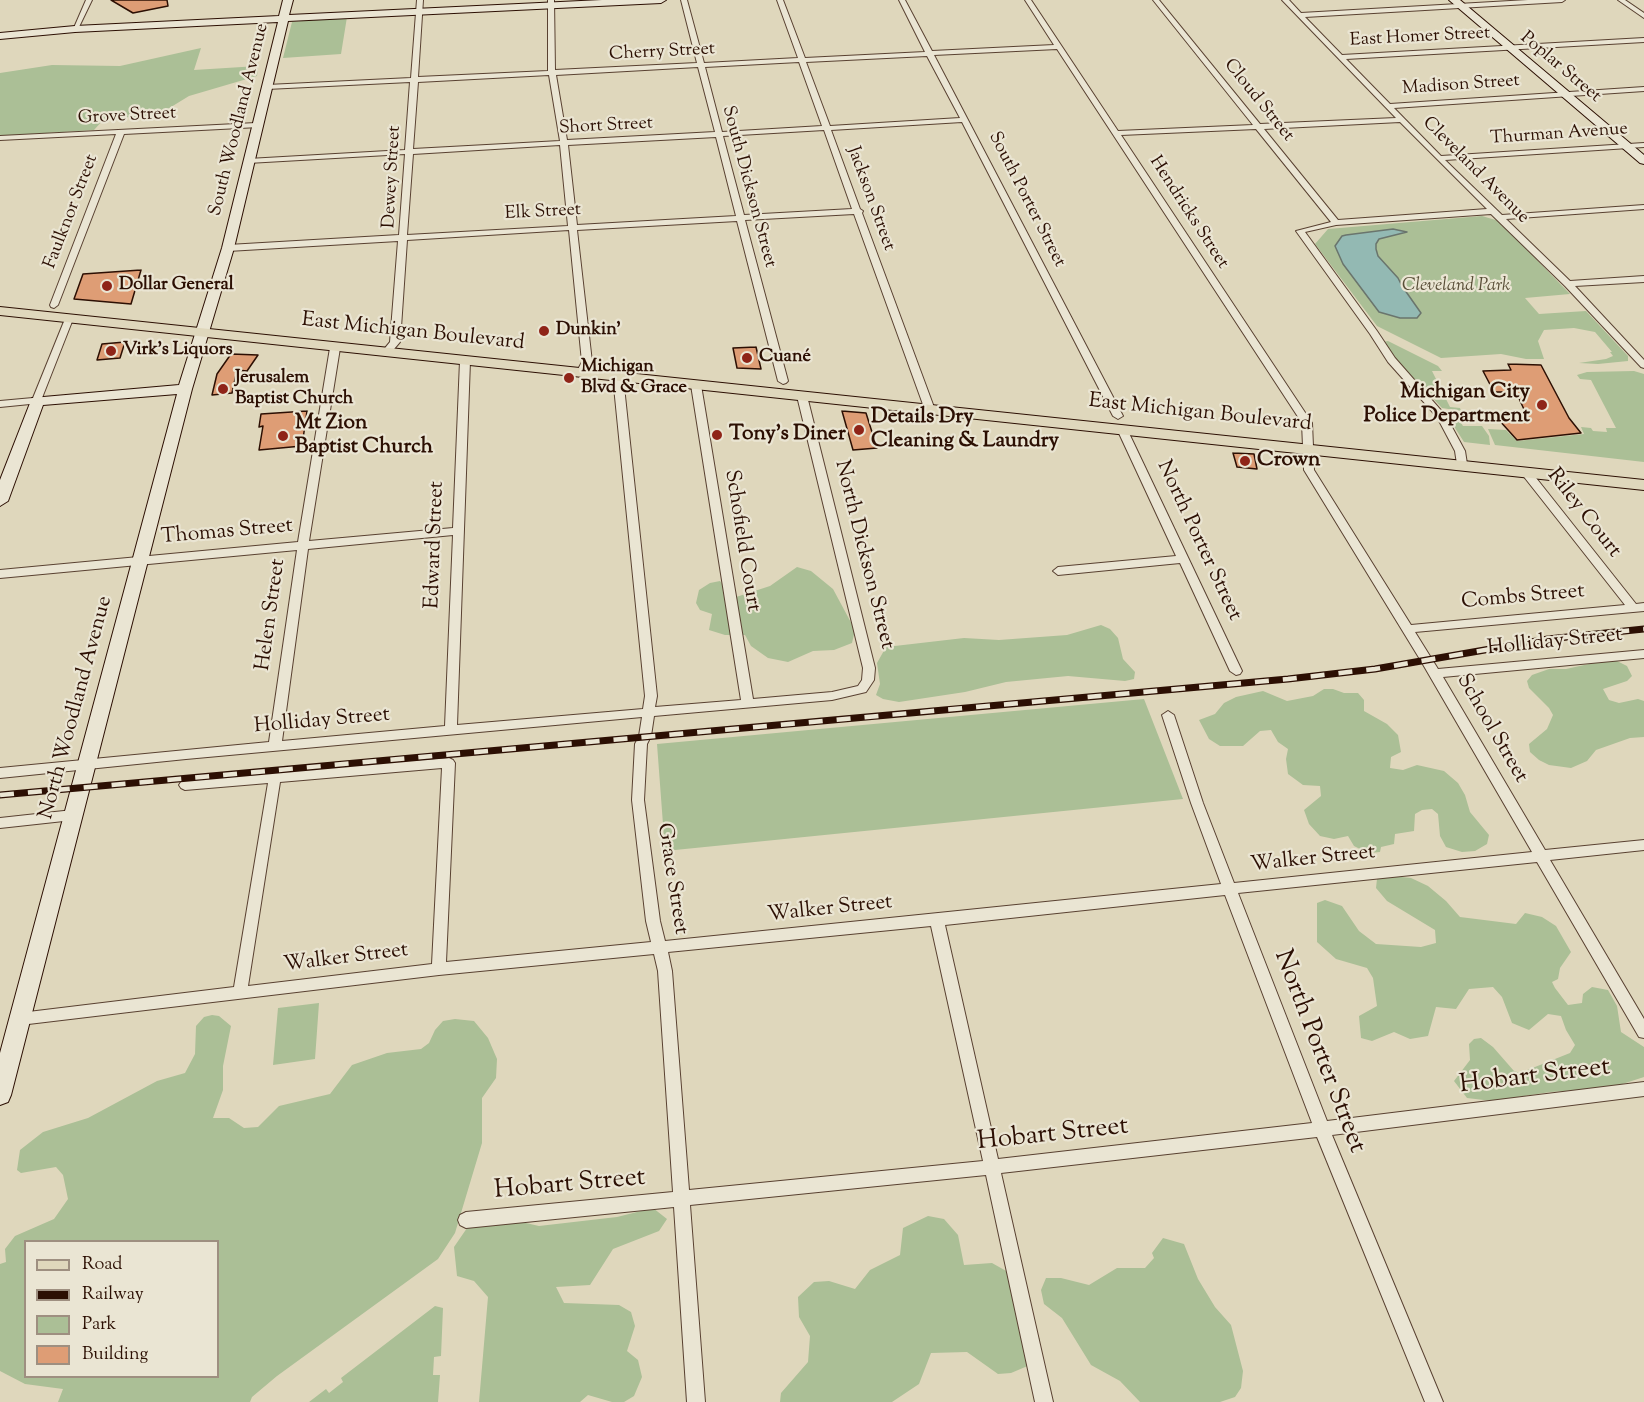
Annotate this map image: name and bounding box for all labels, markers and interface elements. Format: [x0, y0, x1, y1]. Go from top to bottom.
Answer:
street label: South Woodland Avenue [206, 22, 274, 218]
street label: East Homer Street [1349, 24, 1491, 52]
street label: Poplar Street [1515, 28, 1605, 108]
street label: Cherry Street [608, 39, 716, 67]
street label: Cloud Street [1218, 55, 1298, 147]
street label: Madison Street [1402, 71, 1520, 101]
street label: Grove Street [77, 104, 177, 130]
street label: South Dickson Street [716, 104, 780, 270]
street label: Cleveland Avenue [1417, 113, 1533, 229]
street label: Short Street [558, 114, 654, 140]
street label: Thurman Avenue [1489, 119, 1629, 151]
street label: Dewey Street [380, 125, 406, 229]
street label: South Porter Street [983, 129, 1069, 271]
street label: Jackson Street [841, 144, 899, 254]
street label: Faulknor Street [40, 152, 104, 272]
street label: Hendricks Street [1144, 153, 1232, 273]
street label: Elk Street [504, 200, 582, 226]
place label: Dollar General [119, 275, 234, 297]
park label: Cleveland Park [1402, 276, 1510, 298]
marker: Dollar General [100, 279, 114, 293]
street label: East Michigan Boulevard [300, 309, 526, 357]
place label: Dunkin' [556, 320, 621, 342]
marker: Dunkin' [537, 324, 551, 338]
place label: Virk's Liquors [123, 340, 233, 362]
marker: Virk's Liquors [104, 344, 118, 358]
place label: Cuané [759, 347, 811, 369]
marker: Cuané [740, 351, 754, 365]
place label: Michigan Blvd & Grace [581, 357, 687, 400]
place label: Jerusalem Baptist Church [235, 368, 353, 410]
marker: Michigan Blvd & Grace [562, 371, 576, 385]
place label: Michigan City Police Department [1364, 380, 1530, 430]
marker: Jerusalem Baptist Church [216, 382, 230, 396]
street label: East Michigan Boulevard [1087, 390, 1313, 438]
marker: Michigan City Police Department [1535, 398, 1549, 412]
place label: Details Dry Cleaning & Laundry [871, 405, 1059, 455]
place label: Mt Zion Baptist Church [295, 411, 433, 461]
place label: Tony's Diner [729, 422, 846, 448]
marker: Details Dry Cleaning & Laundry [852, 423, 866, 437]
marker: Tony's Diner [710, 428, 724, 442]
marker: Mt Zion Baptist Church [276, 429, 290, 443]
place label: Crown [1257, 448, 1321, 474]
marker: Crown [1238, 454, 1252, 468]
street label: North Porter Street [1150, 457, 1246, 625]
street label: North Dickson Street [827, 458, 899, 652]
street label: Riley Court [1540, 464, 1626, 564]
street label: Schofield Court [717, 468, 765, 614]
street label: Edward Street [421, 481, 451, 609]
street label: Thomas Street [160, 515, 294, 551]
street label: Helen Street [252, 557, 292, 673]
street label: Combs Street [1460, 580, 1586, 616]
street label: North Woodland Avenue [35, 594, 119, 822]
street label: Holliday Street [1486, 623, 1624, 663]
street label: School Street [1450, 670, 1532, 788]
street label: Holliday Street [253, 704, 391, 740]
street label: Grace Street [650, 822, 692, 936]
street label: Walker Street [1249, 841, 1377, 879]
street label: Walker Street [766, 891, 894, 929]
street label: Walker Street [282, 939, 410, 979]
street label: North Porter Street [1265, 946, 1371, 1158]
street label: Hobart Street [1458, 1053, 1612, 1103]
street label: Hobart Street [976, 1113, 1130, 1159]
street label: Hobart Street [493, 1164, 647, 1208]
legend [24, 1240, 219, 1378]
text: Road [82, 1252, 122, 1278]
text: Railway [82, 1282, 144, 1308]
text: Park [82, 1312, 116, 1338]
text: Building [82, 1342, 148, 1368]

